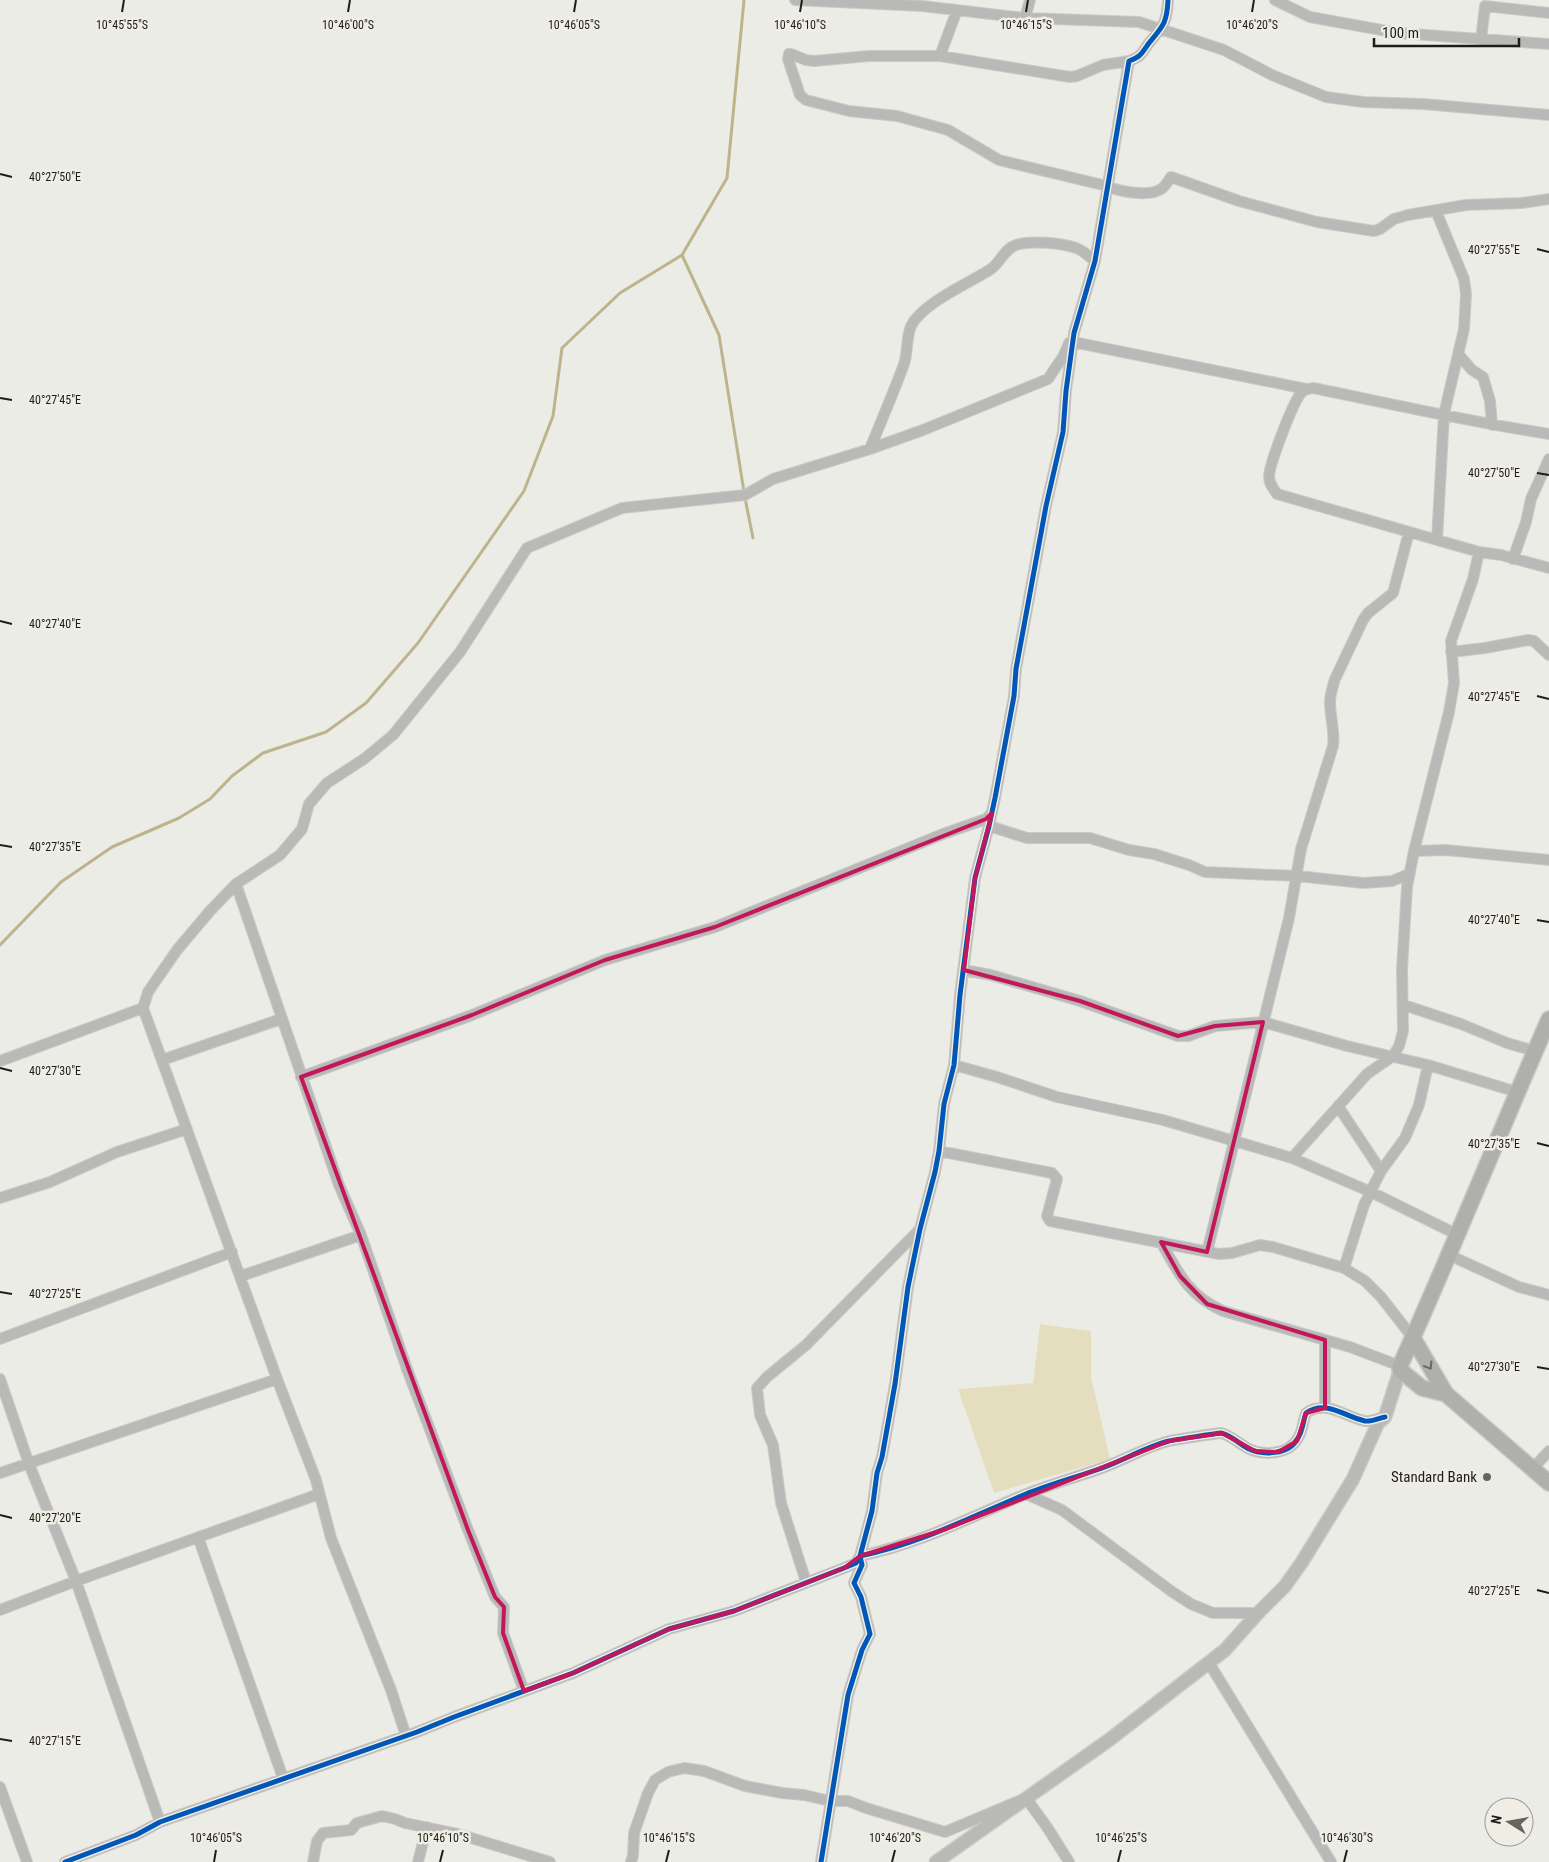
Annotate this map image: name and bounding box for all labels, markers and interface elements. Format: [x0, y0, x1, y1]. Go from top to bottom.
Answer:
scale bar [1374, 15, 1519, 47]
text: 10°45'55"S [96, 18, 148, 32]
text: 10°46'00"S [322, 18, 374, 32]
text: 10°46'05"S [548, 18, 600, 32]
text: 10°46'10"S [774, 18, 826, 32]
text: 10°46'15"S [1000, 18, 1052, 32]
text: 10°46'20"S [1226, 18, 1278, 32]
text: 100 m [1382, 24, 1419, 42]
text: 40°27'50"E [29, 170, 81, 184]
text: 40°27'55"E [1468, 243, 1520, 257]
text: 40°27'45"E [29, 393, 81, 407]
text: 40°27'50"E [1468, 466, 1520, 480]
text: 40°27'40"E [29, 617, 81, 631]
text: 40°27'45"E [1468, 690, 1520, 704]
text: 40°27'35"E [29, 840, 81, 854]
text: 40°27'40"E [1468, 913, 1520, 927]
text: 40°27'30"E [29, 1064, 81, 1078]
text: 40°27'35"E [1468, 1137, 1520, 1151]
text: 40°27'25"E [29, 1287, 81, 1301]
text: 40°27'30"E [1468, 1360, 1520, 1374]
one-way arrow [1422, 1361, 1432, 1370]
place label: Standard Bank [1391, 1468, 1477, 1486]
marker: Standard Bank [1481, 1471, 1493, 1483]
text: 40°27'20"E [29, 1511, 81, 1525]
text: 40°27'25"E [1468, 1584, 1520, 1598]
text: 40°27'15"E [29, 1734, 81, 1748]
north arrow [1484, 1797, 1534, 1847]
text: N [1488, 1814, 1505, 1825]
text: 10°46'05"S [190, 1831, 242, 1845]
text: 10°46'10"S [417, 1831, 469, 1845]
text: 10°46'15"S [643, 1831, 695, 1845]
text: 10°46'20"S [869, 1831, 921, 1845]
text: 10°46'25"S [1095, 1831, 1147, 1845]
text: 10°46'30"S [1321, 1831, 1373, 1845]

